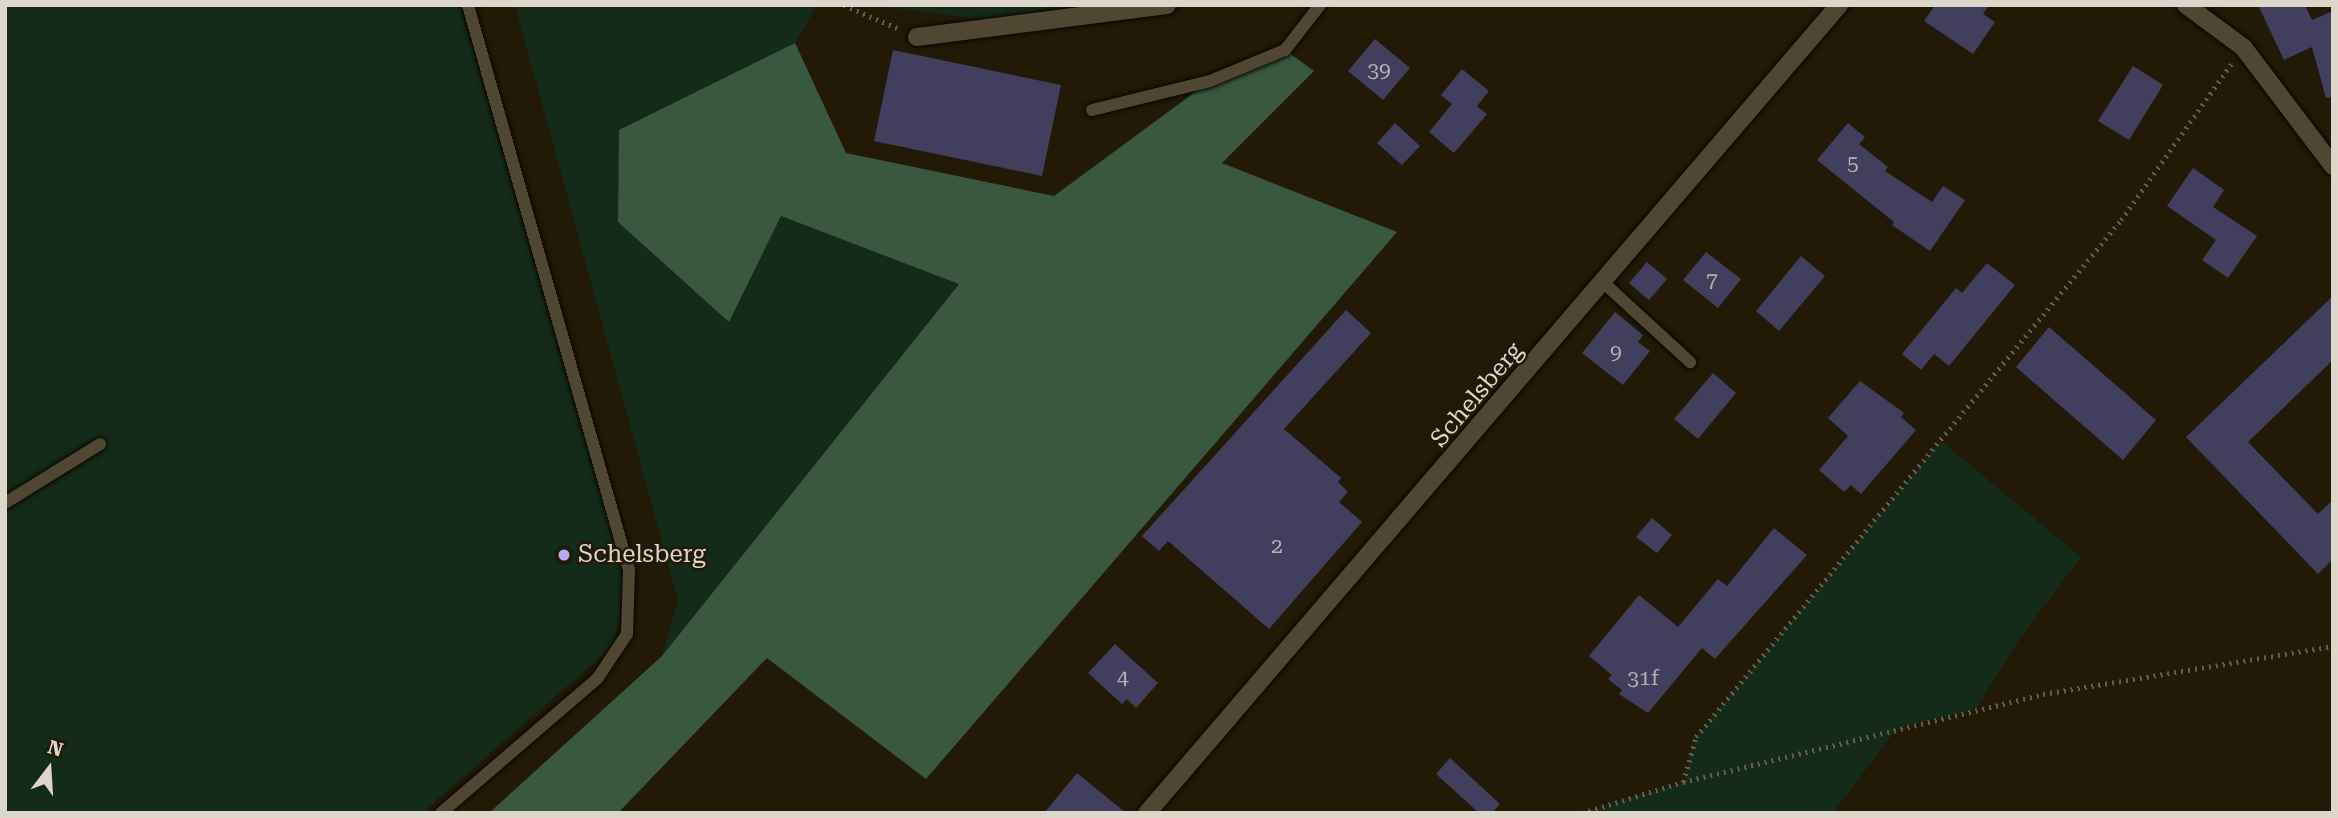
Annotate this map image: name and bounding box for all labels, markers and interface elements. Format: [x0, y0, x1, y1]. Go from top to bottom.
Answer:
house number: 39 [1367, 57, 1391, 83]
house number: 5 [1847, 150, 1859, 176]
house number: 7 [1706, 267, 1718, 293]
street label: Schelsberg [1425, 337, 1529, 453]
house number: 9 [1610, 339, 1622, 365]
house number: 2 [1271, 533, 1283, 559]
place label: Schelsberg [578, 541, 706, 569]
marker: Schelsberg [556, 547, 572, 563]
house number: 4 [1117, 665, 1129, 691]
house number: 31f [1627, 665, 1659, 691]
north arrow [14, 734, 84, 804]
text: N [45, 735, 66, 762]

